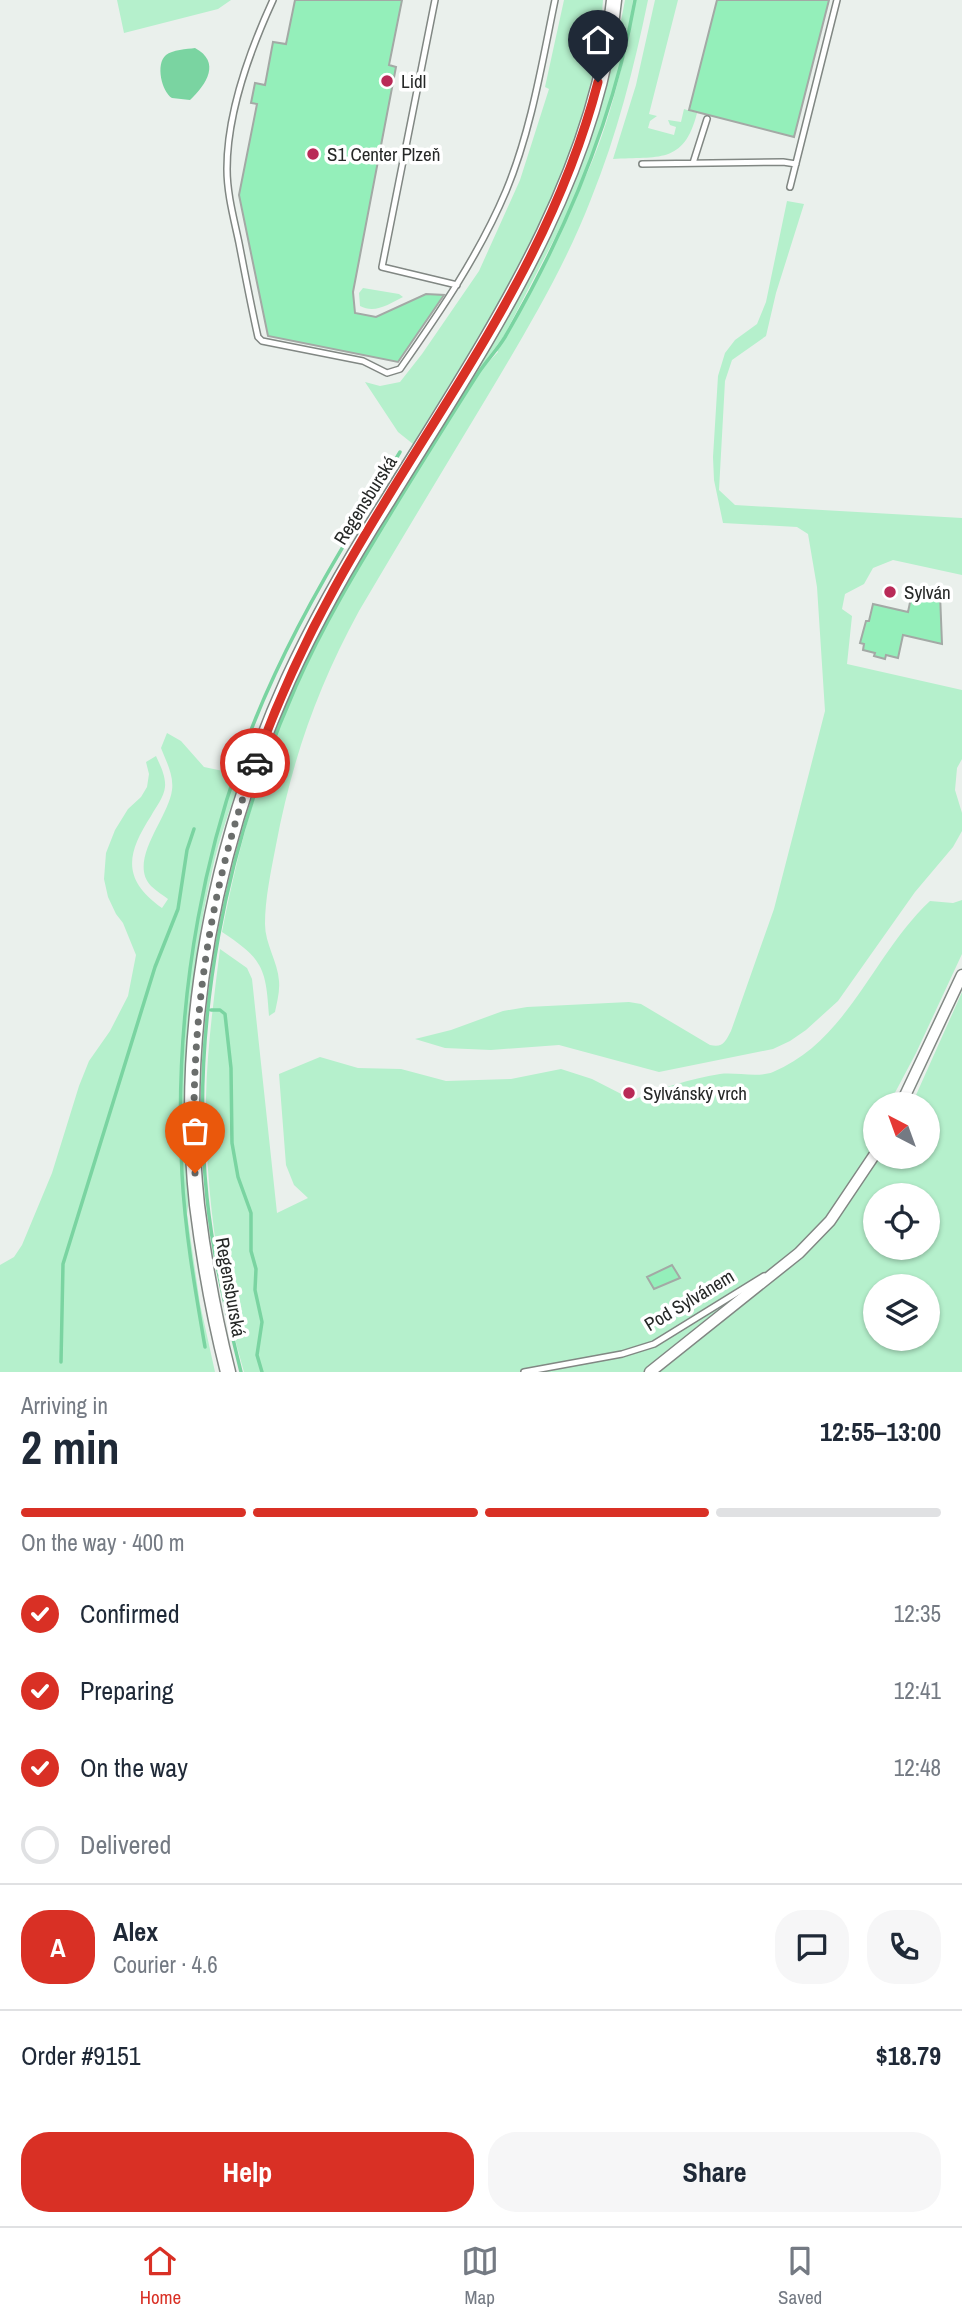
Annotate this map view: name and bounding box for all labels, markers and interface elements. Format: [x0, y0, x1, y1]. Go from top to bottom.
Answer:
pin [568, 10, 628, 82]
icon: home [579, 21, 617, 59]
place label: Lidl [401, 68, 426, 94]
marker: Lidl [379, 73, 395, 89]
place label: S1 Center Plzeň [327, 141, 440, 167]
marker: S1 Center Plzeň [305, 146, 321, 162]
street label: Regensburská [327, 450, 403, 549]
place label: Sylván [904, 579, 951, 605]
marker: Sylván [882, 584, 898, 600]
courier [220, 728, 290, 798]
icon: car [236, 744, 274, 782]
place label: Sylvánský vrch [643, 1080, 747, 1106]
marker: Sylvánský vrch [621, 1085, 637, 1101]
north arrow [863, 1092, 940, 1169]
map controls [863, 1092, 940, 1351]
pin [165, 1101, 225, 1173]
icon: bag [176, 1112, 214, 1150]
button: locate [863, 1183, 940, 1260]
street label: Regensburská [209, 1235, 253, 1339]
street label: Pod Sylvánem [639, 1263, 739, 1337]
button: layers [863, 1274, 940, 1351]
text: Arriving in [21, 1390, 108, 1421]
text: 12:55–13:00 [820, 1414, 941, 1449]
text: 2 min [21, 1416, 120, 1478]
text: On the way · 400 m [21, 1527, 185, 1558]
icon: check [21, 1595, 59, 1633]
text: Confirmed [80, 1596, 180, 1631]
text: 12:35 [894, 1598, 941, 1629]
icon: check [21, 1672, 59, 1710]
text: Preparing [80, 1673, 174, 1708]
text: 12:41 [894, 1675, 941, 1706]
icon: check [21, 1749, 59, 1787]
text: On the way [80, 1750, 188, 1785]
text: 12:48 [894, 1752, 941, 1783]
text: Delivered [80, 1827, 171, 1862]
button: chat [775, 1910, 849, 1984]
button: phone [867, 1910, 941, 1984]
text: Alex [113, 1914, 158, 1949]
text: A [50, 1930, 66, 1965]
text: Courier · 4.6 [113, 1949, 218, 1980]
text: Order #9151 [21, 2038, 141, 2073]
text: $18.79 [876, 2038, 941, 2073]
button: Help [21, 2132, 474, 2212]
button: Share [488, 2132, 941, 2212]
tab: Home [140, 2242, 181, 2310]
tab: Map [461, 2242, 499, 2310]
tab: Saved [778, 2242, 822, 2310]

